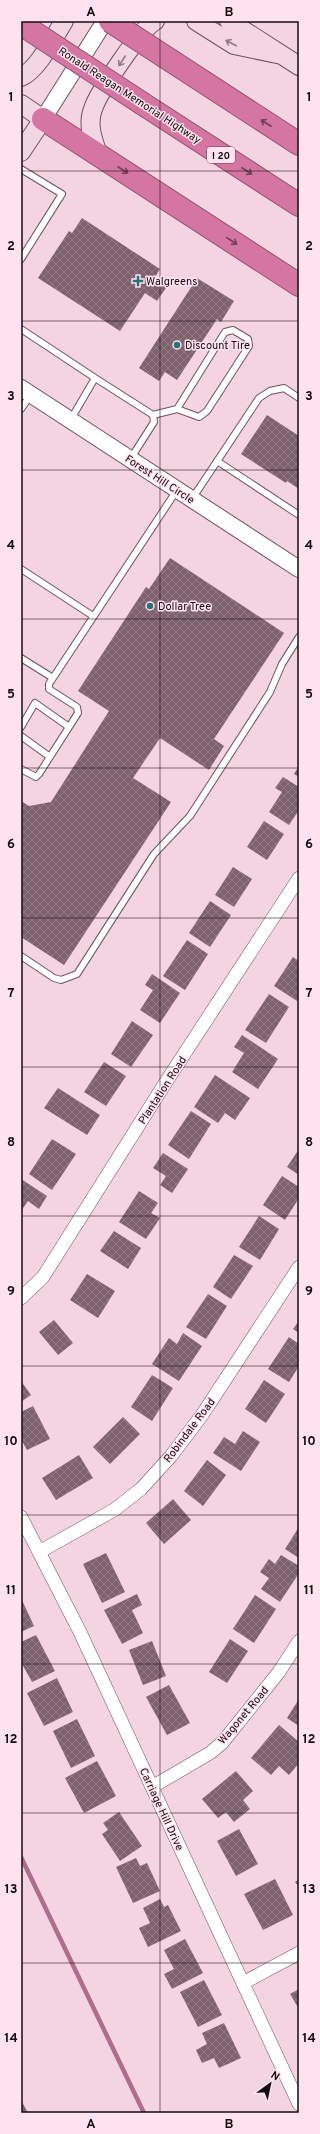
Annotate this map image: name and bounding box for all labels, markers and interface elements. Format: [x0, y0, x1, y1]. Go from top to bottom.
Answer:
text: A [86, 5, 96, 21]
text: B [225, 5, 234, 21]
one-way arrow [225, 38, 237, 46]
street label: Ronald Reagan Memorial Highway [55, 44, 204, 147]
one-way arrow [118, 56, 126, 67]
text: 1 [8, 90, 14, 106]
text: 1 [306, 90, 312, 106]
one-way arrow [260, 118, 272, 126]
road number: I 20 [207, 147, 235, 163]
one-way arrow [117, 166, 128, 174]
one-way arrow [241, 167, 252, 175]
one-way arrow [226, 237, 237, 245]
text: 2 [7, 239, 15, 255]
text: 2 [305, 239, 313, 255]
place label: Walgreens [146, 275, 197, 289]
marker: Walgreens [133, 276, 143, 286]
place label: Discount Tire [185, 339, 250, 353]
marker: Discount Tire [172, 340, 182, 350]
text: 3 [7, 389, 15, 405]
text: 3 [305, 389, 313, 405]
street label: Forest Hill Circle [122, 452, 197, 508]
text: 4 [7, 538, 15, 554]
text: 4 [305, 538, 313, 554]
place label: Dollar Tree [158, 600, 211, 614]
marker: Dollar Tree [145, 601, 155, 611]
text: 5 [7, 687, 15, 703]
text: 5 [305, 687, 313, 703]
text: 6 [7, 837, 15, 853]
text: 6 [305, 837, 313, 853]
text: 7 [8, 986, 15, 1002]
text: 7 [306, 986, 313, 1002]
street label: Plantation Road [136, 1054, 190, 1127]
text: 8 [7, 1135, 15, 1151]
text: 8 [305, 1135, 313, 1151]
text: 9 [7, 1284, 15, 1300]
text: 9 [305, 1284, 313, 1300]
street label: Robindale Road [161, 1396, 219, 1466]
text: 10 [4, 1434, 18, 1450]
text: 10 [302, 1434, 316, 1450]
text: 11 [6, 1583, 16, 1599]
text: 11 [304, 1583, 314, 1599]
street label: Wagonet Road [215, 1684, 272, 1748]
text: 12 [4, 1732, 18, 1748]
text: 12 [302, 1732, 316, 1748]
street label: Carriage Hill Drive [136, 1766, 186, 1853]
text: 13 [5, 1882, 18, 1898]
text: 13 [303, 1882, 316, 1898]
text: 14 [4, 2031, 18, 2047]
text: 14 [302, 2031, 316, 2047]
north arrow [250, 2064, 290, 2104]
text: N [268, 2068, 282, 2084]
text: A [86, 2117, 96, 2133]
text: B [225, 2117, 234, 2133]

